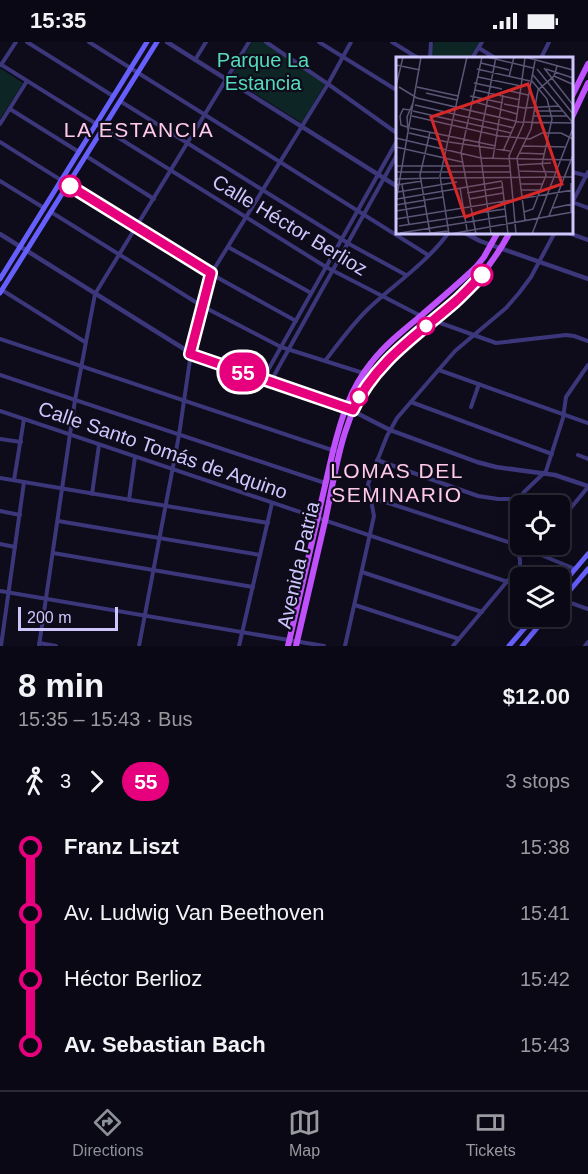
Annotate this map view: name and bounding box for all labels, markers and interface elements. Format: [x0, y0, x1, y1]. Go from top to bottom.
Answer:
text: 15:35 [30, 8, 86, 33]
park label: Parque La Estancia [217, 49, 310, 94]
inset map [396, 57, 573, 234]
district label: LA ESTANCIA [64, 118, 214, 141]
street label: Calle Héctor Berlioz [209, 170, 371, 280]
unlabelled marker [59, 175, 81, 197]
unlabelled marker [471, 264, 493, 286]
unlabelled marker [417, 317, 435, 335]
line badge: 55 [216, 352, 270, 392]
text: 55 [231, 361, 255, 384]
unlabelled marker [350, 388, 368, 406]
street label: Calle Santo Tomás de Aquino [36, 397, 290, 503]
district label: LOMAS DEL SEMINARIO [330, 459, 464, 506]
map controls [510, 495, 570, 627]
button: locate [510, 495, 570, 555]
street label: Avenida Patria [273, 498, 324, 631]
button: layers [510, 567, 570, 627]
scale bar [18, 604, 118, 632]
text: 200 m [27, 609, 71, 626]
text: 8 min [18, 667, 104, 704]
text: $12.00 [503, 684, 570, 709]
text: 15:35 – 15:43 · Bus [18, 708, 193, 730]
icon: walk [18, 765, 51, 798]
icon: forward [80, 765, 113, 798]
text: 3 [60, 770, 71, 792]
text: 55 [134, 770, 157, 793]
text: 3 stops [506, 770, 570, 792]
text: Franz Liszt [64, 834, 179, 859]
text: 15:38 [520, 836, 570, 858]
text: Av. Ludwig Van Beethoven [64, 900, 325, 925]
text: 15:41 [520, 902, 570, 924]
text: Héctor Berlioz [64, 966, 202, 991]
text: 15:42 [520, 968, 570, 990]
text: Av. Sebastian Bach [64, 1032, 266, 1057]
text: 15:43 [520, 1034, 570, 1056]
tab: Directions [72, 1106, 143, 1160]
tab: Map [288, 1106, 321, 1160]
tab: Tickets [466, 1106, 516, 1160]

